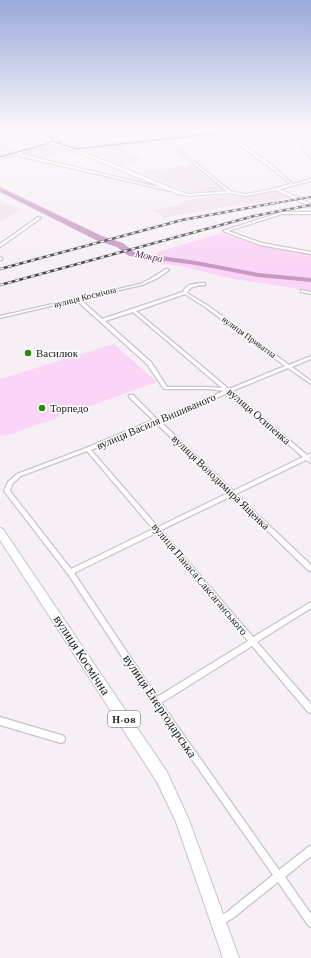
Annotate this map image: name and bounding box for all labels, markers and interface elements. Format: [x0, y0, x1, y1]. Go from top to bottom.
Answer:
water label: Мокра [133, 248, 164, 264]
street label: вулиця Космічна [53, 284, 117, 310]
street label: вулиця Приватна [220, 314, 278, 360]
place label: Василюк [36, 347, 79, 359]
marker: Василюк [23, 348, 33, 358]
street label: вулиця Осипенка [225, 385, 293, 447]
street label: вулиця Василя Вишиваного [95, 390, 218, 452]
place label: Торпедо [50, 402, 89, 414]
marker: Торпедо [37, 403, 47, 413]
street label: вулиця Володимира Ященка [170, 432, 272, 532]
street label: вулиця Панаса Саксаганського [150, 521, 251, 638]
street label: вулиця Космічна [51, 612, 114, 698]
street label: вулиця Енергодарська [120, 652, 200, 761]
road number: Н-08 [108, 711, 140, 727]

